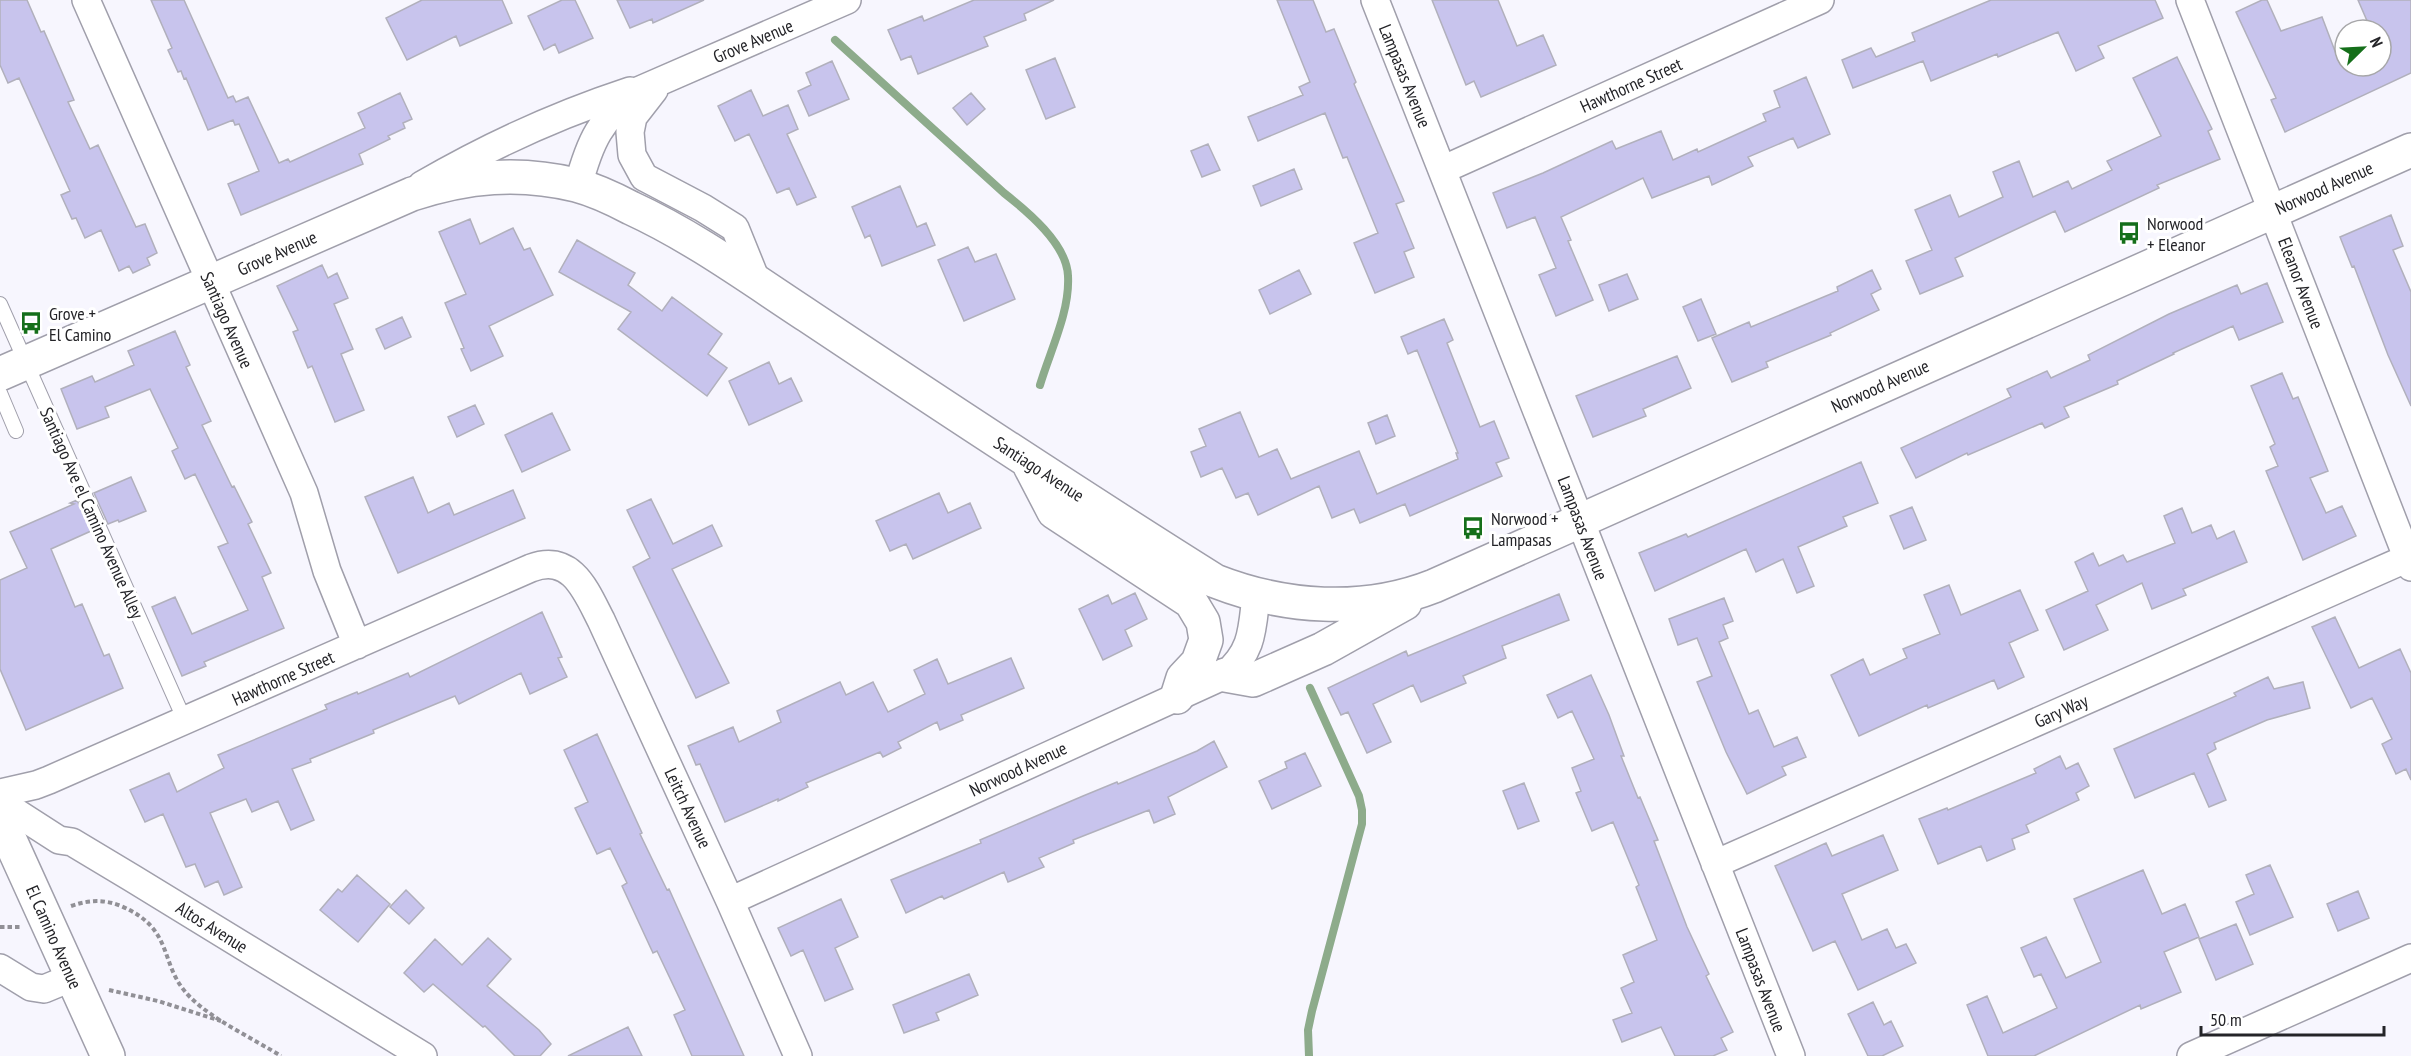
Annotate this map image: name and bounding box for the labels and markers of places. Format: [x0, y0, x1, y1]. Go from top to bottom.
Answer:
place label: Norwood + Eleanor [2147, 212, 2206, 256]
bus stop icon: Norwood + Eleanor [2116, 220, 2142, 246]
place label: Grove + El Camino [49, 302, 111, 346]
bus stop icon: Grove + El Camino [18, 310, 44, 336]
place label: Norwood + Lampasas [1491, 507, 1558, 551]
bus stop icon: Norwood + Lampasas [1460, 515, 1486, 541]

